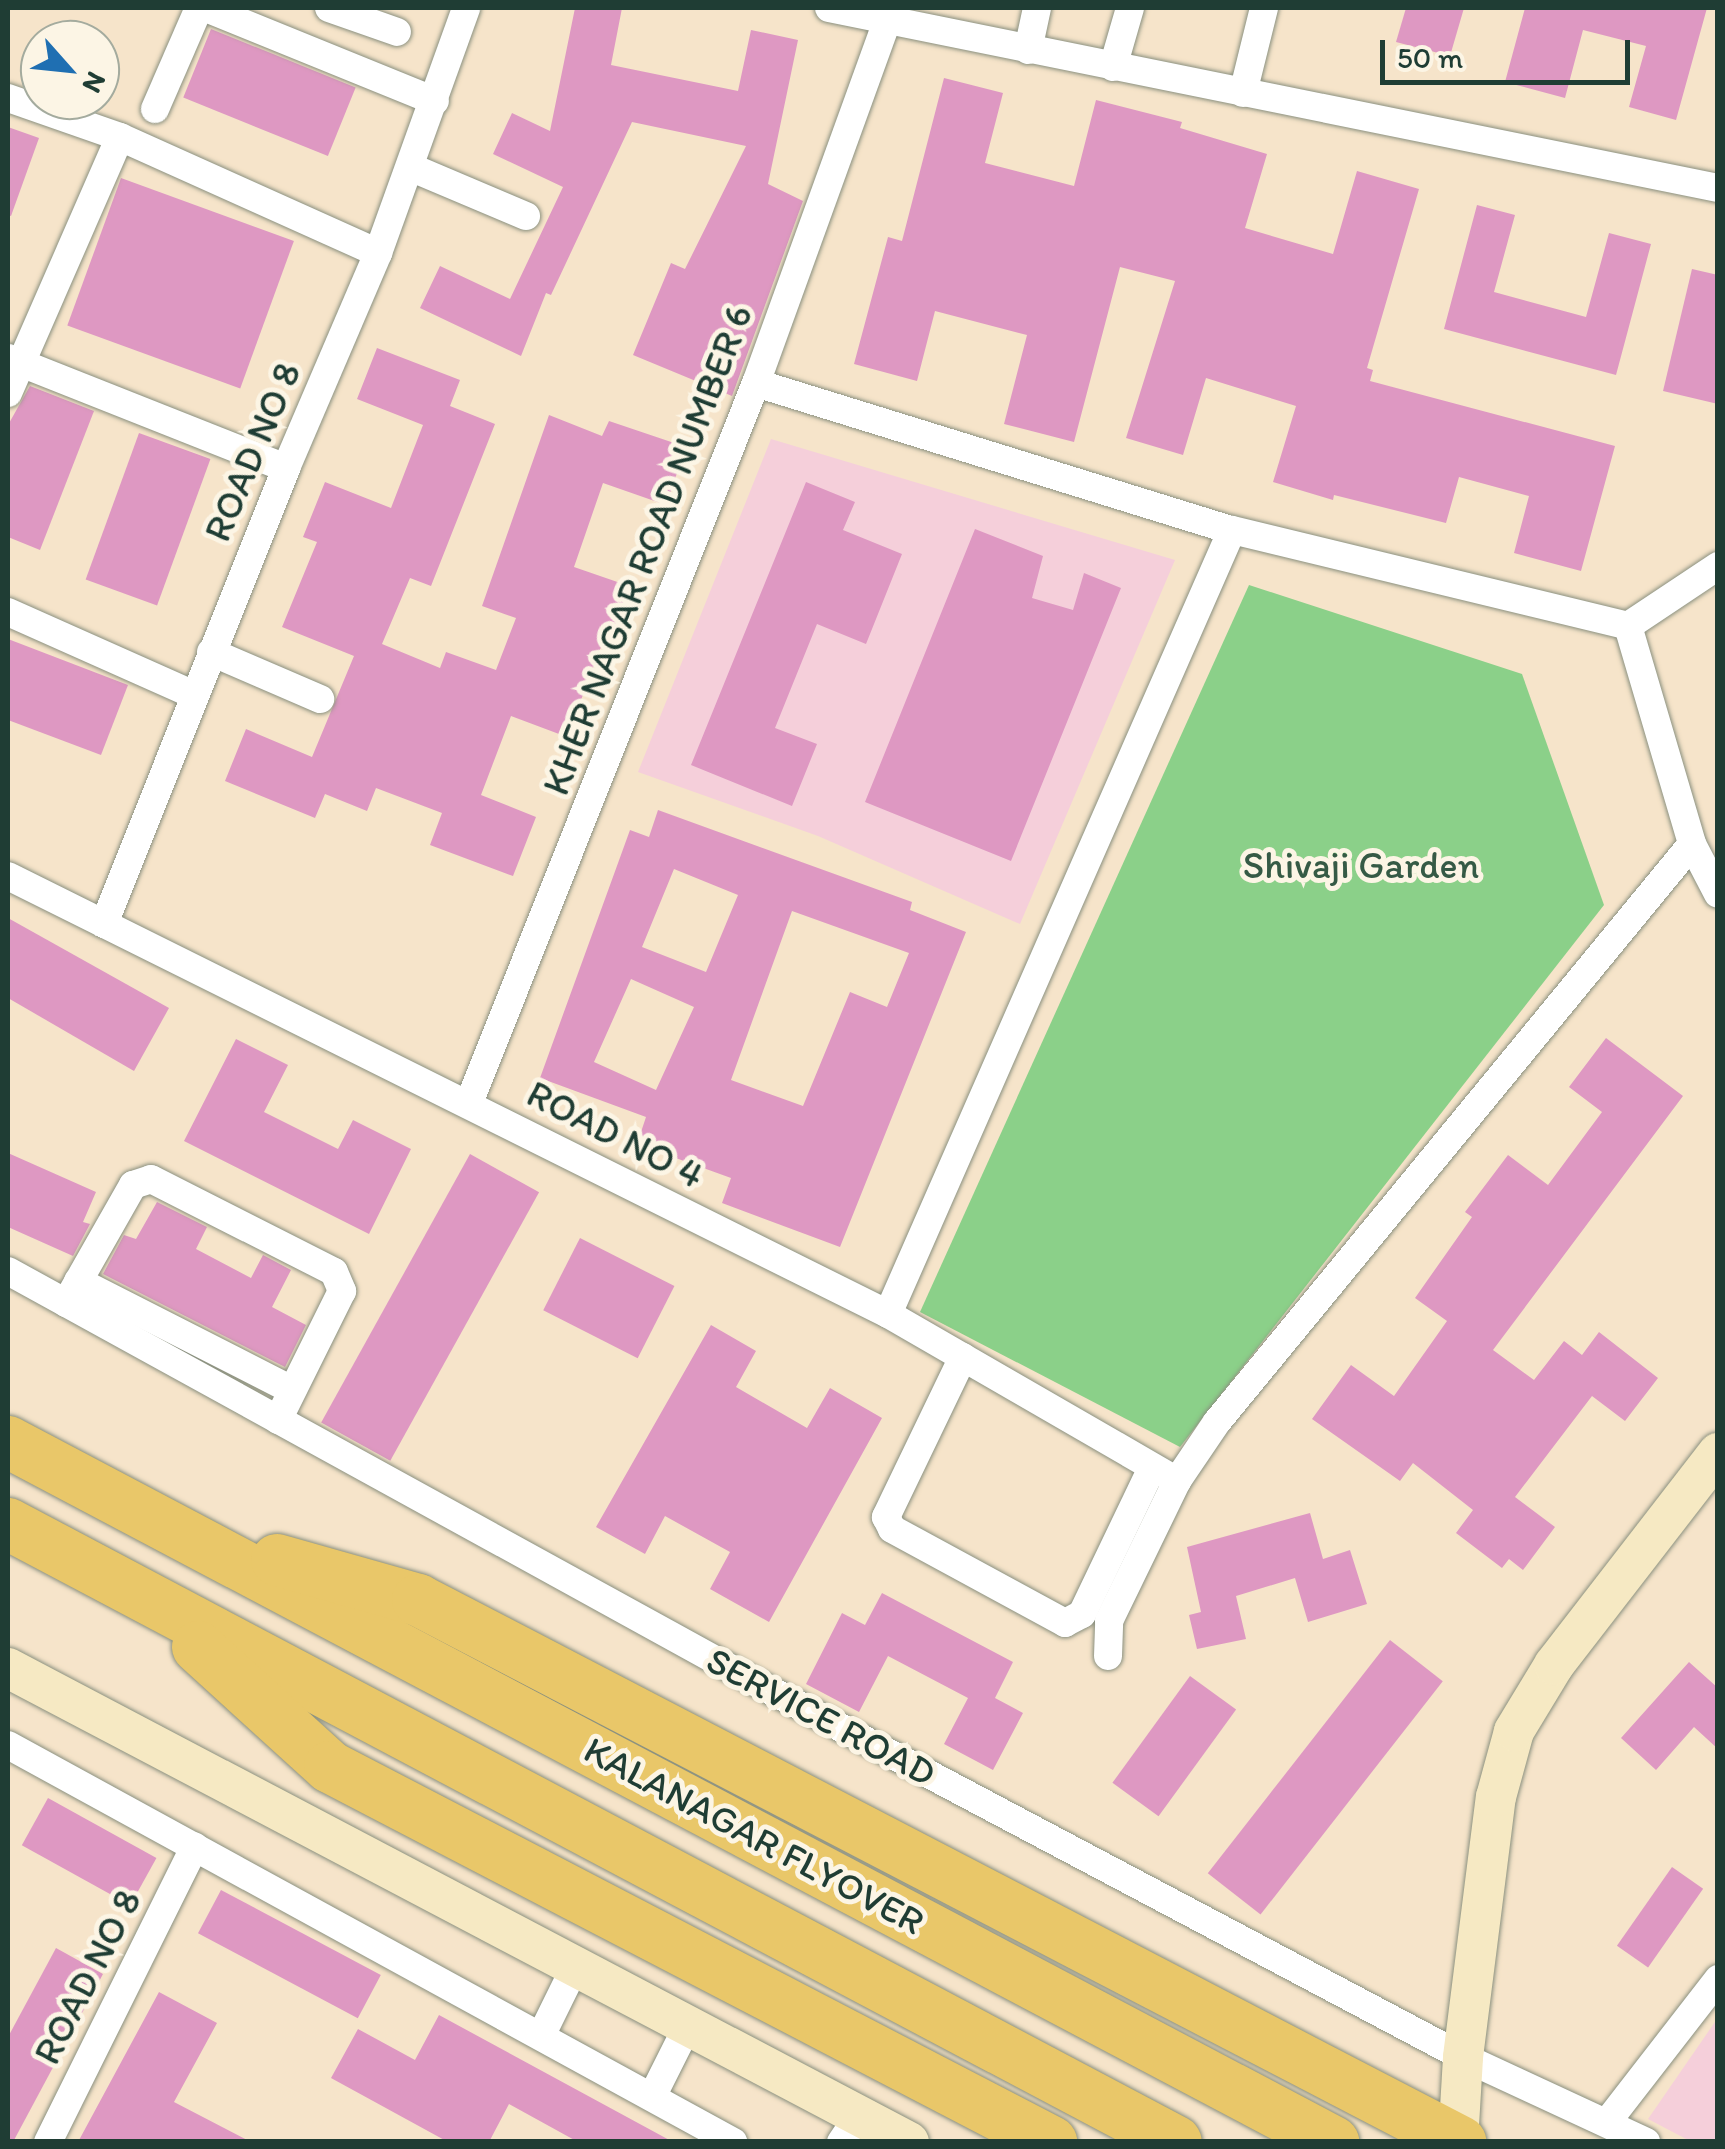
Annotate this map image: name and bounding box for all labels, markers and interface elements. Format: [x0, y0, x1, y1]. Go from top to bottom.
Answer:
north arrow [20, 20, 120, 120]
scale bar [1385, 20, 1635, 82]
text: 50 m [1397, 39, 1463, 76]
text: N [76, 67, 114, 99]
street label: KHER NAGAR ROAD NUMBER 6 [533, 298, 763, 802]
street label: ROAD NO 8 [195, 356, 311, 548]
park label: Shivaji Garden [1243, 843, 1479, 889]
street label: ROAD NO 4 [519, 1071, 711, 1199]
street label: SERVICE ROAD [699, 1638, 943, 1796]
street label: KALANAGAR FLYOVER [576, 1727, 932, 1945]
street label: ROAD NO 8 [25, 1882, 151, 2072]

